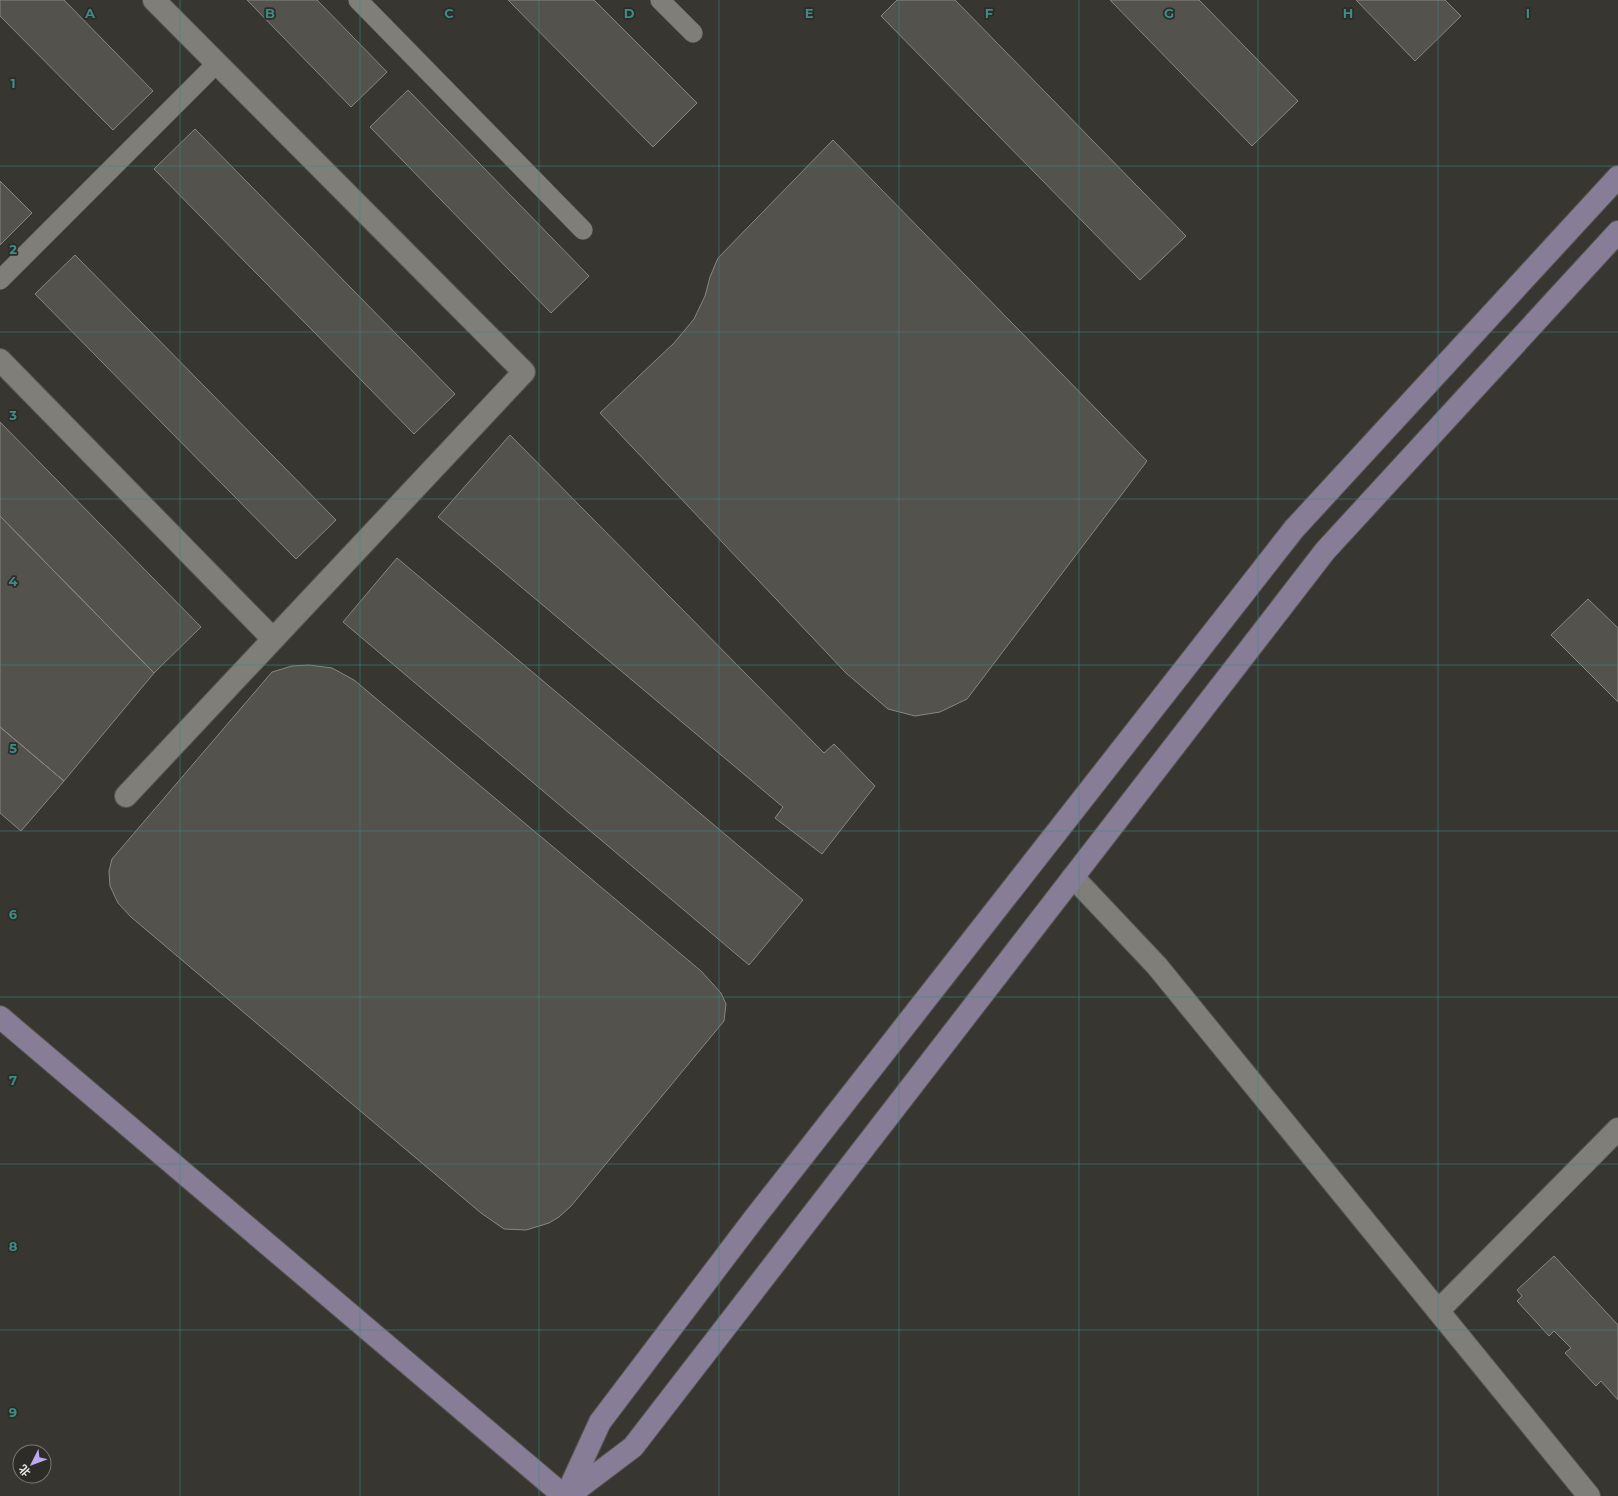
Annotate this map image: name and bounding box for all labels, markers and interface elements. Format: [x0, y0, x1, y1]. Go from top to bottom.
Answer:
text: A [84, 5, 96, 21]
text: B [265, 5, 275, 21]
text: C [444, 5, 454, 21]
text: D [624, 5, 635, 21]
text: E [805, 5, 814, 21]
text: F [985, 5, 993, 21]
text: G [1164, 5, 1174, 21]
text: H [1343, 5, 1353, 21]
text: I [1526, 5, 1530, 21]
text: 1 [10, 75, 16, 91]
text: 2 [9, 241, 17, 257]
text: 3 [8, 407, 17, 423]
text: 4 [9, 573, 18, 589]
text: 5 [9, 740, 17, 756]
text: 6 [9, 906, 18, 922]
text: 7 [9, 1072, 17, 1088]
text: 8 [9, 1238, 18, 1254]
text: 9 [9, 1404, 17, 1420]
north arrow [12, 1444, 52, 1484]
text: 北 [16, 1462, 33, 1479]

